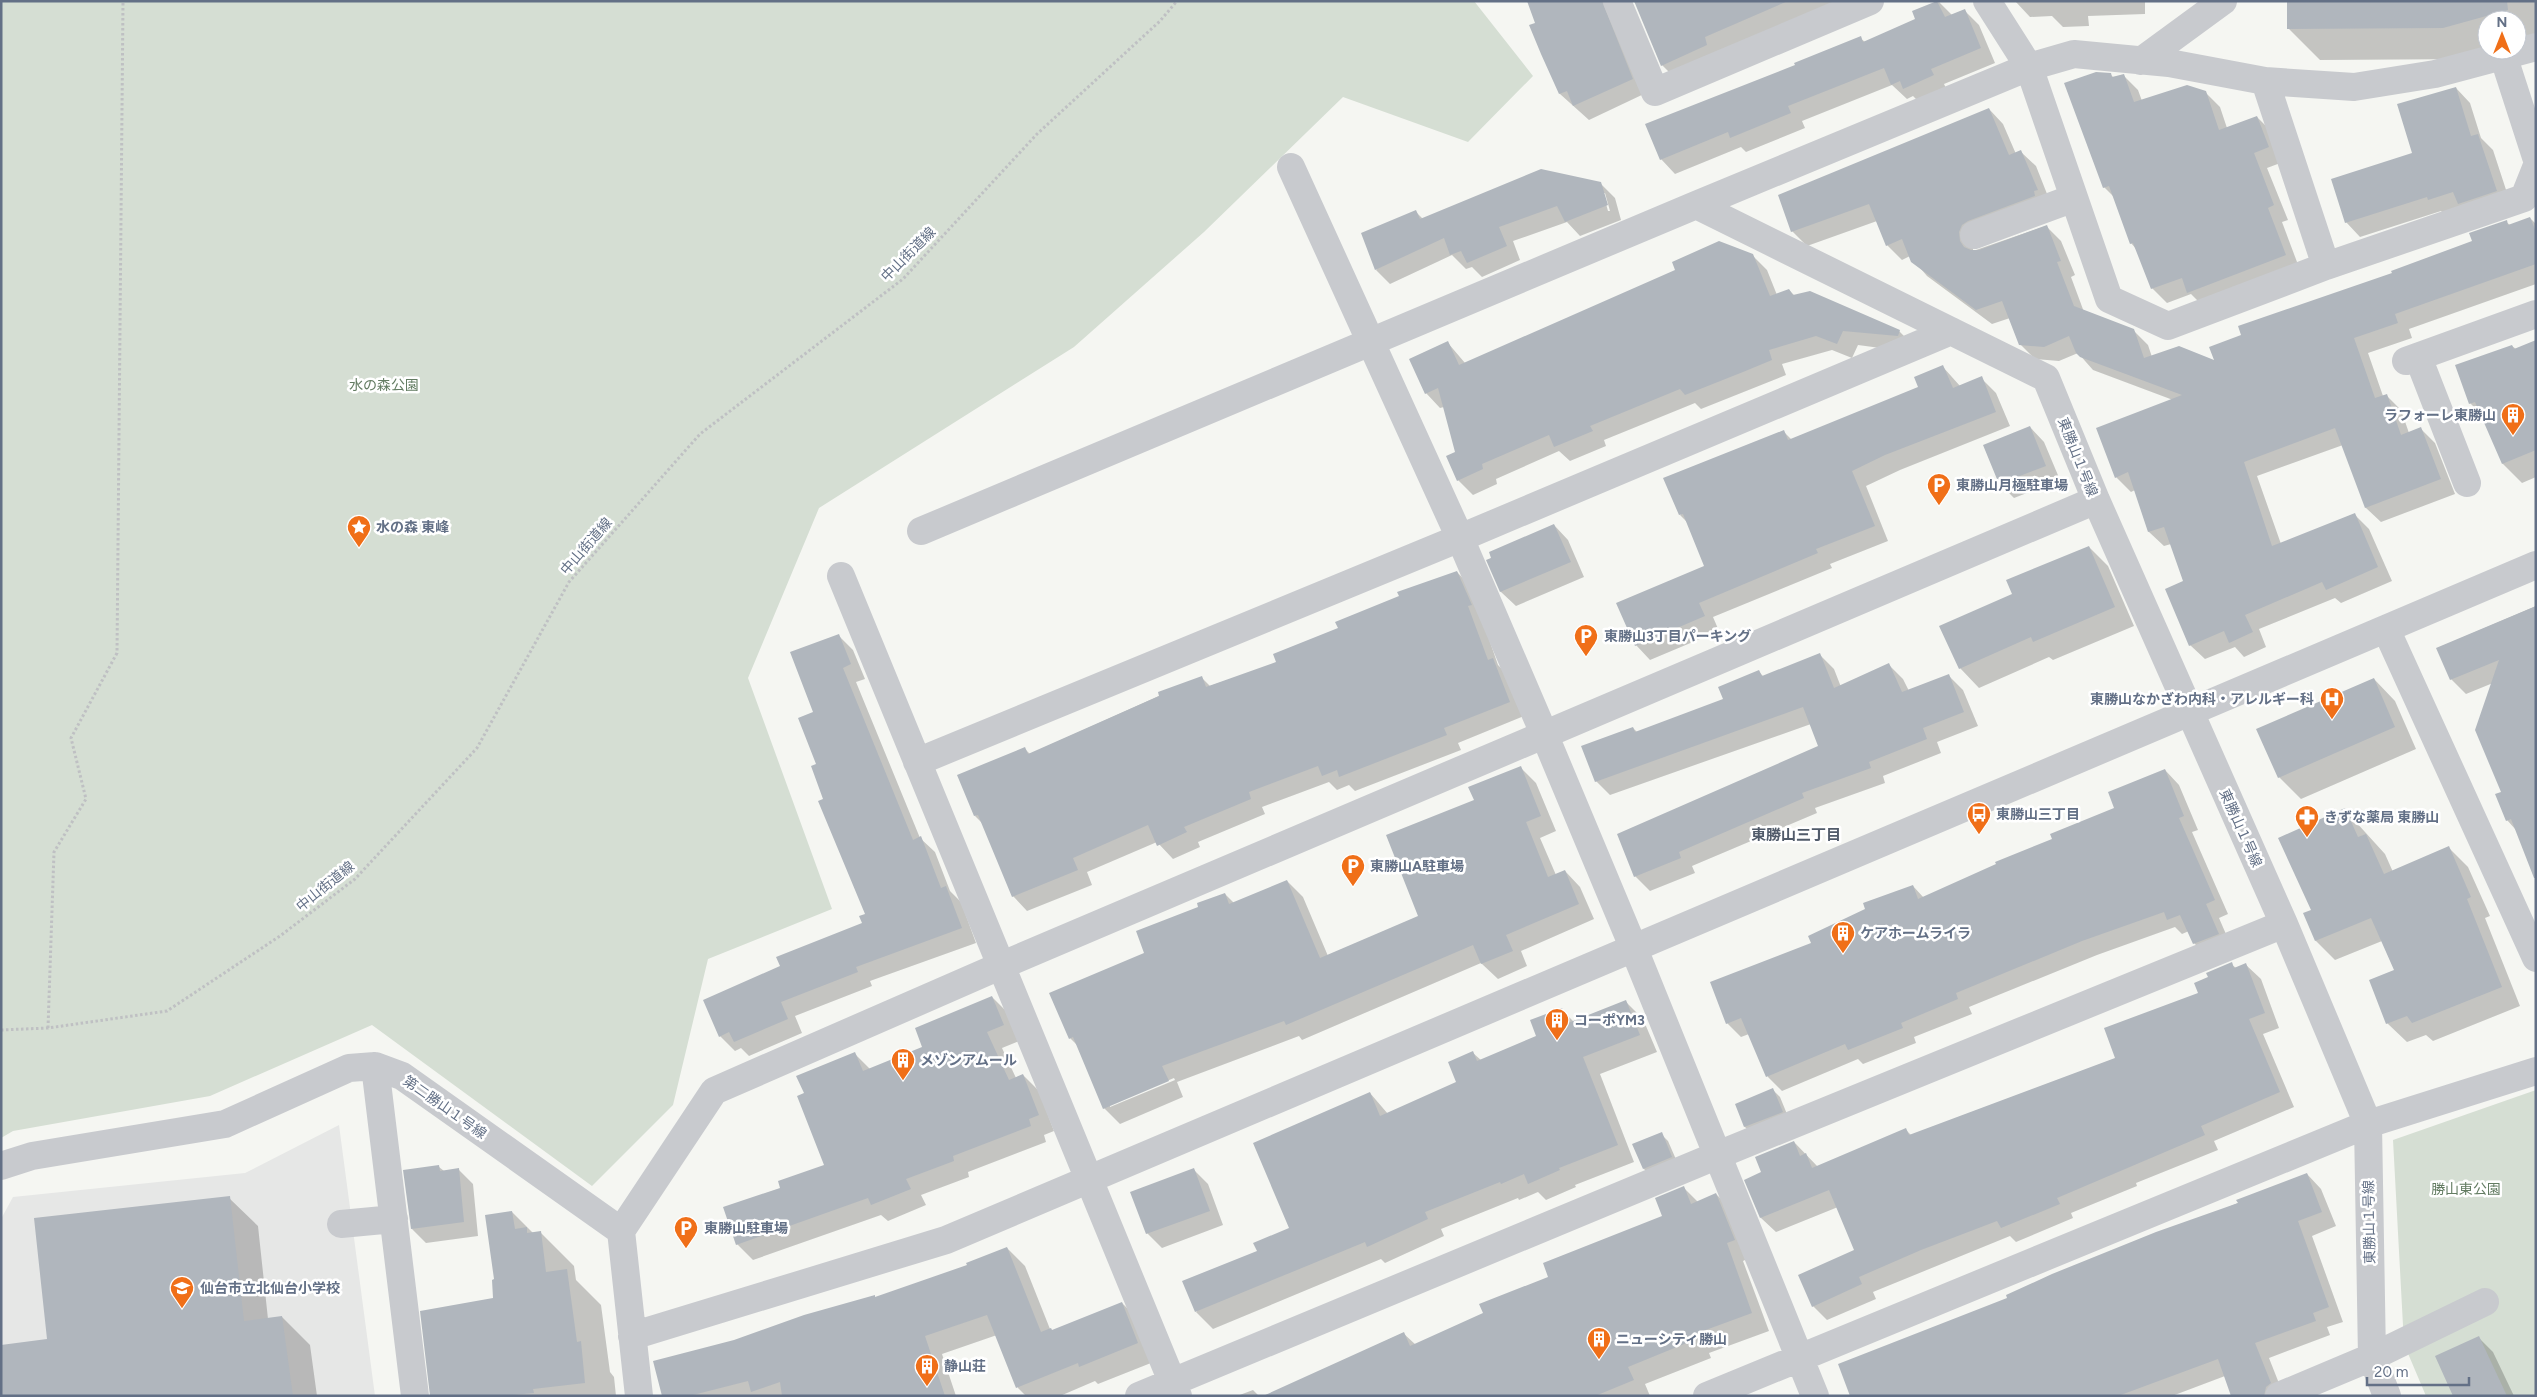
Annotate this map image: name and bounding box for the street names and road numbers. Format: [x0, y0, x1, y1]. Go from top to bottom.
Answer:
street label: 中山街道線 [878, 224, 939, 285]
street label: 東勝山１号線 [2054, 415, 2101, 499]
street label: 中山街道線 [557, 514, 616, 578]
street label: 東勝山１号線 [2216, 786, 2265, 870]
street label: 中山街道線 [293, 858, 358, 915]
street label: 第二勝山１号線 [400, 1072, 490, 1142]
street label: 東勝山１号線 [2360, 1180, 2379, 1264]

